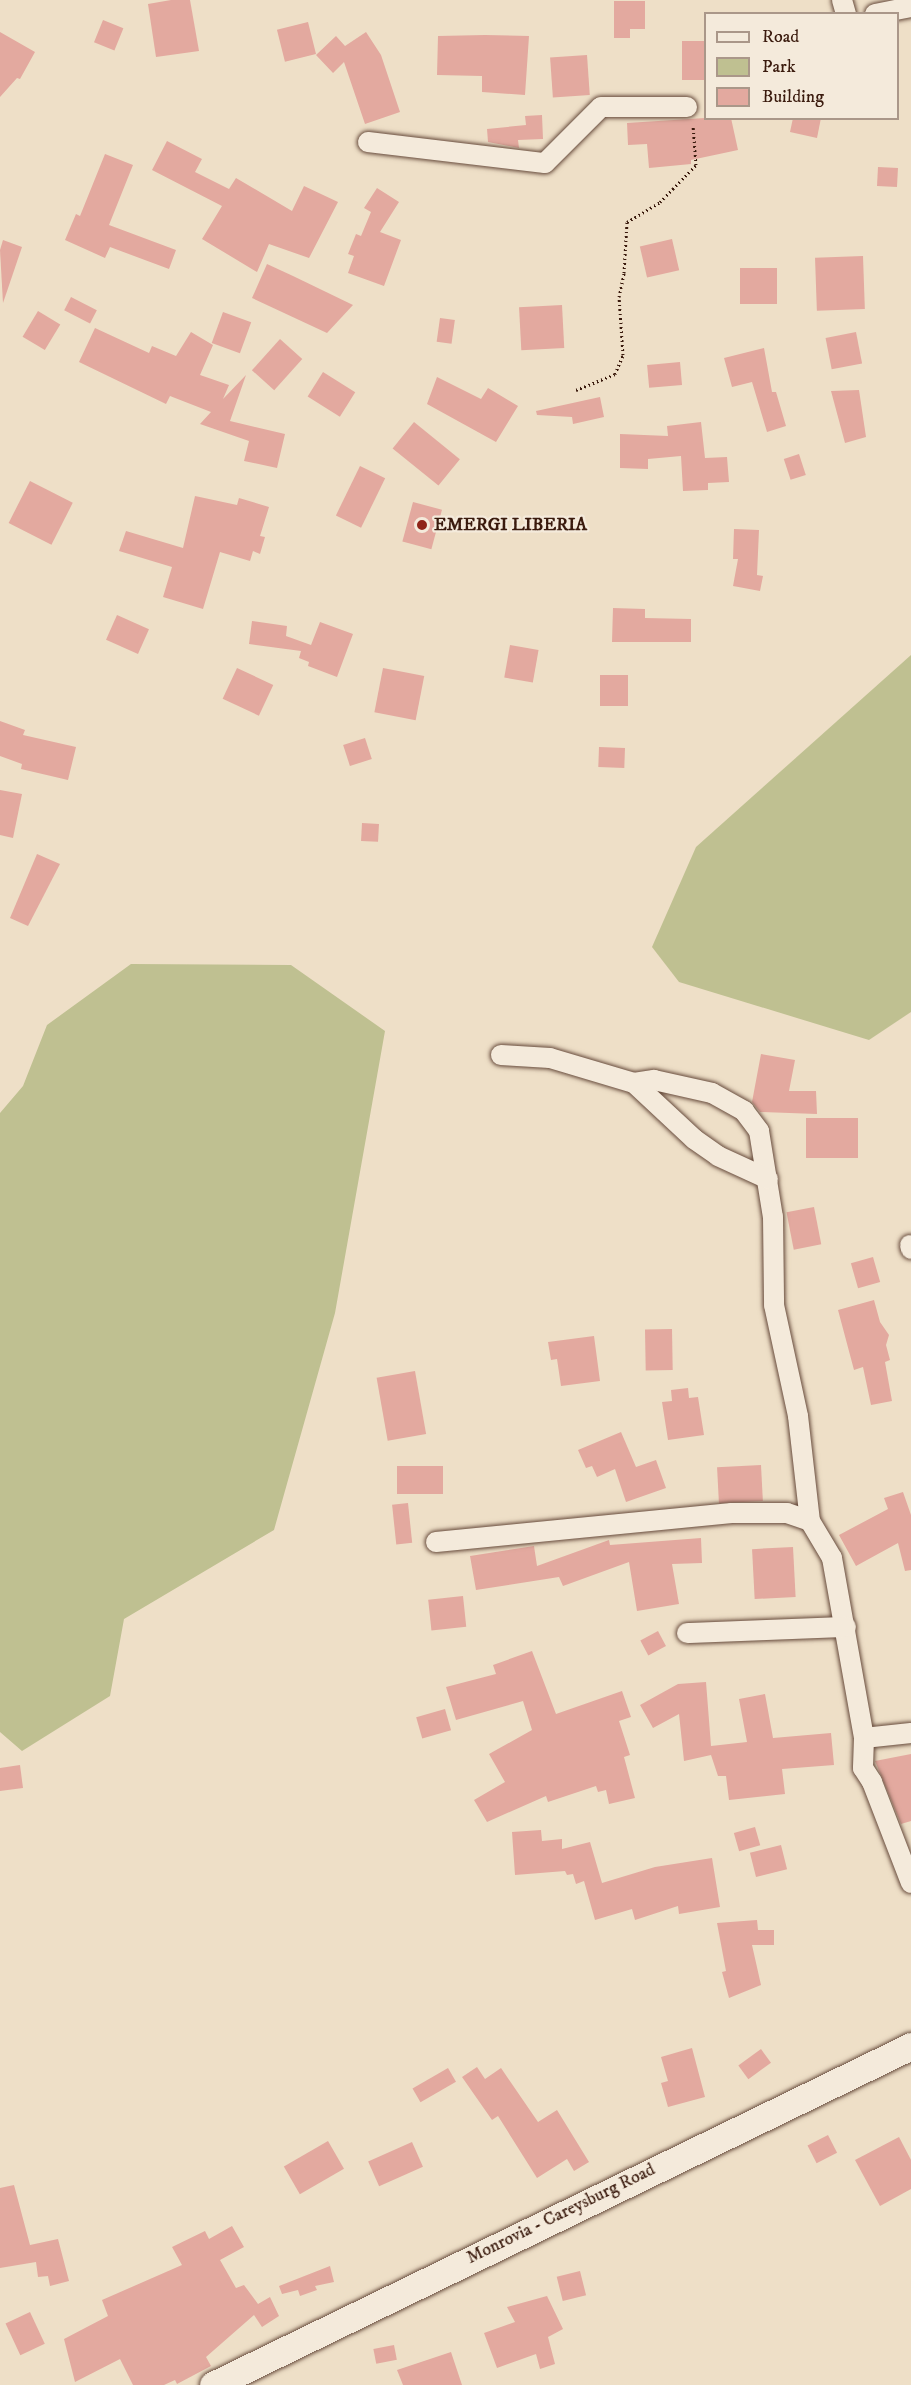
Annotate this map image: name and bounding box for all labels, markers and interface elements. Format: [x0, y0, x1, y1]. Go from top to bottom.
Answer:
legend [704, 12, 899, 120]
text: Road [762, 26, 799, 48]
text: Park [762, 56, 796, 78]
text: Building [762, 86, 824, 108]
place label: EMERGI LIBERIA [434, 514, 587, 536]
marker: EMERGI LIBERIA [415, 518, 429, 532]
street label: Monrovia - Careysburg Road [463, 2159, 659, 2269]

